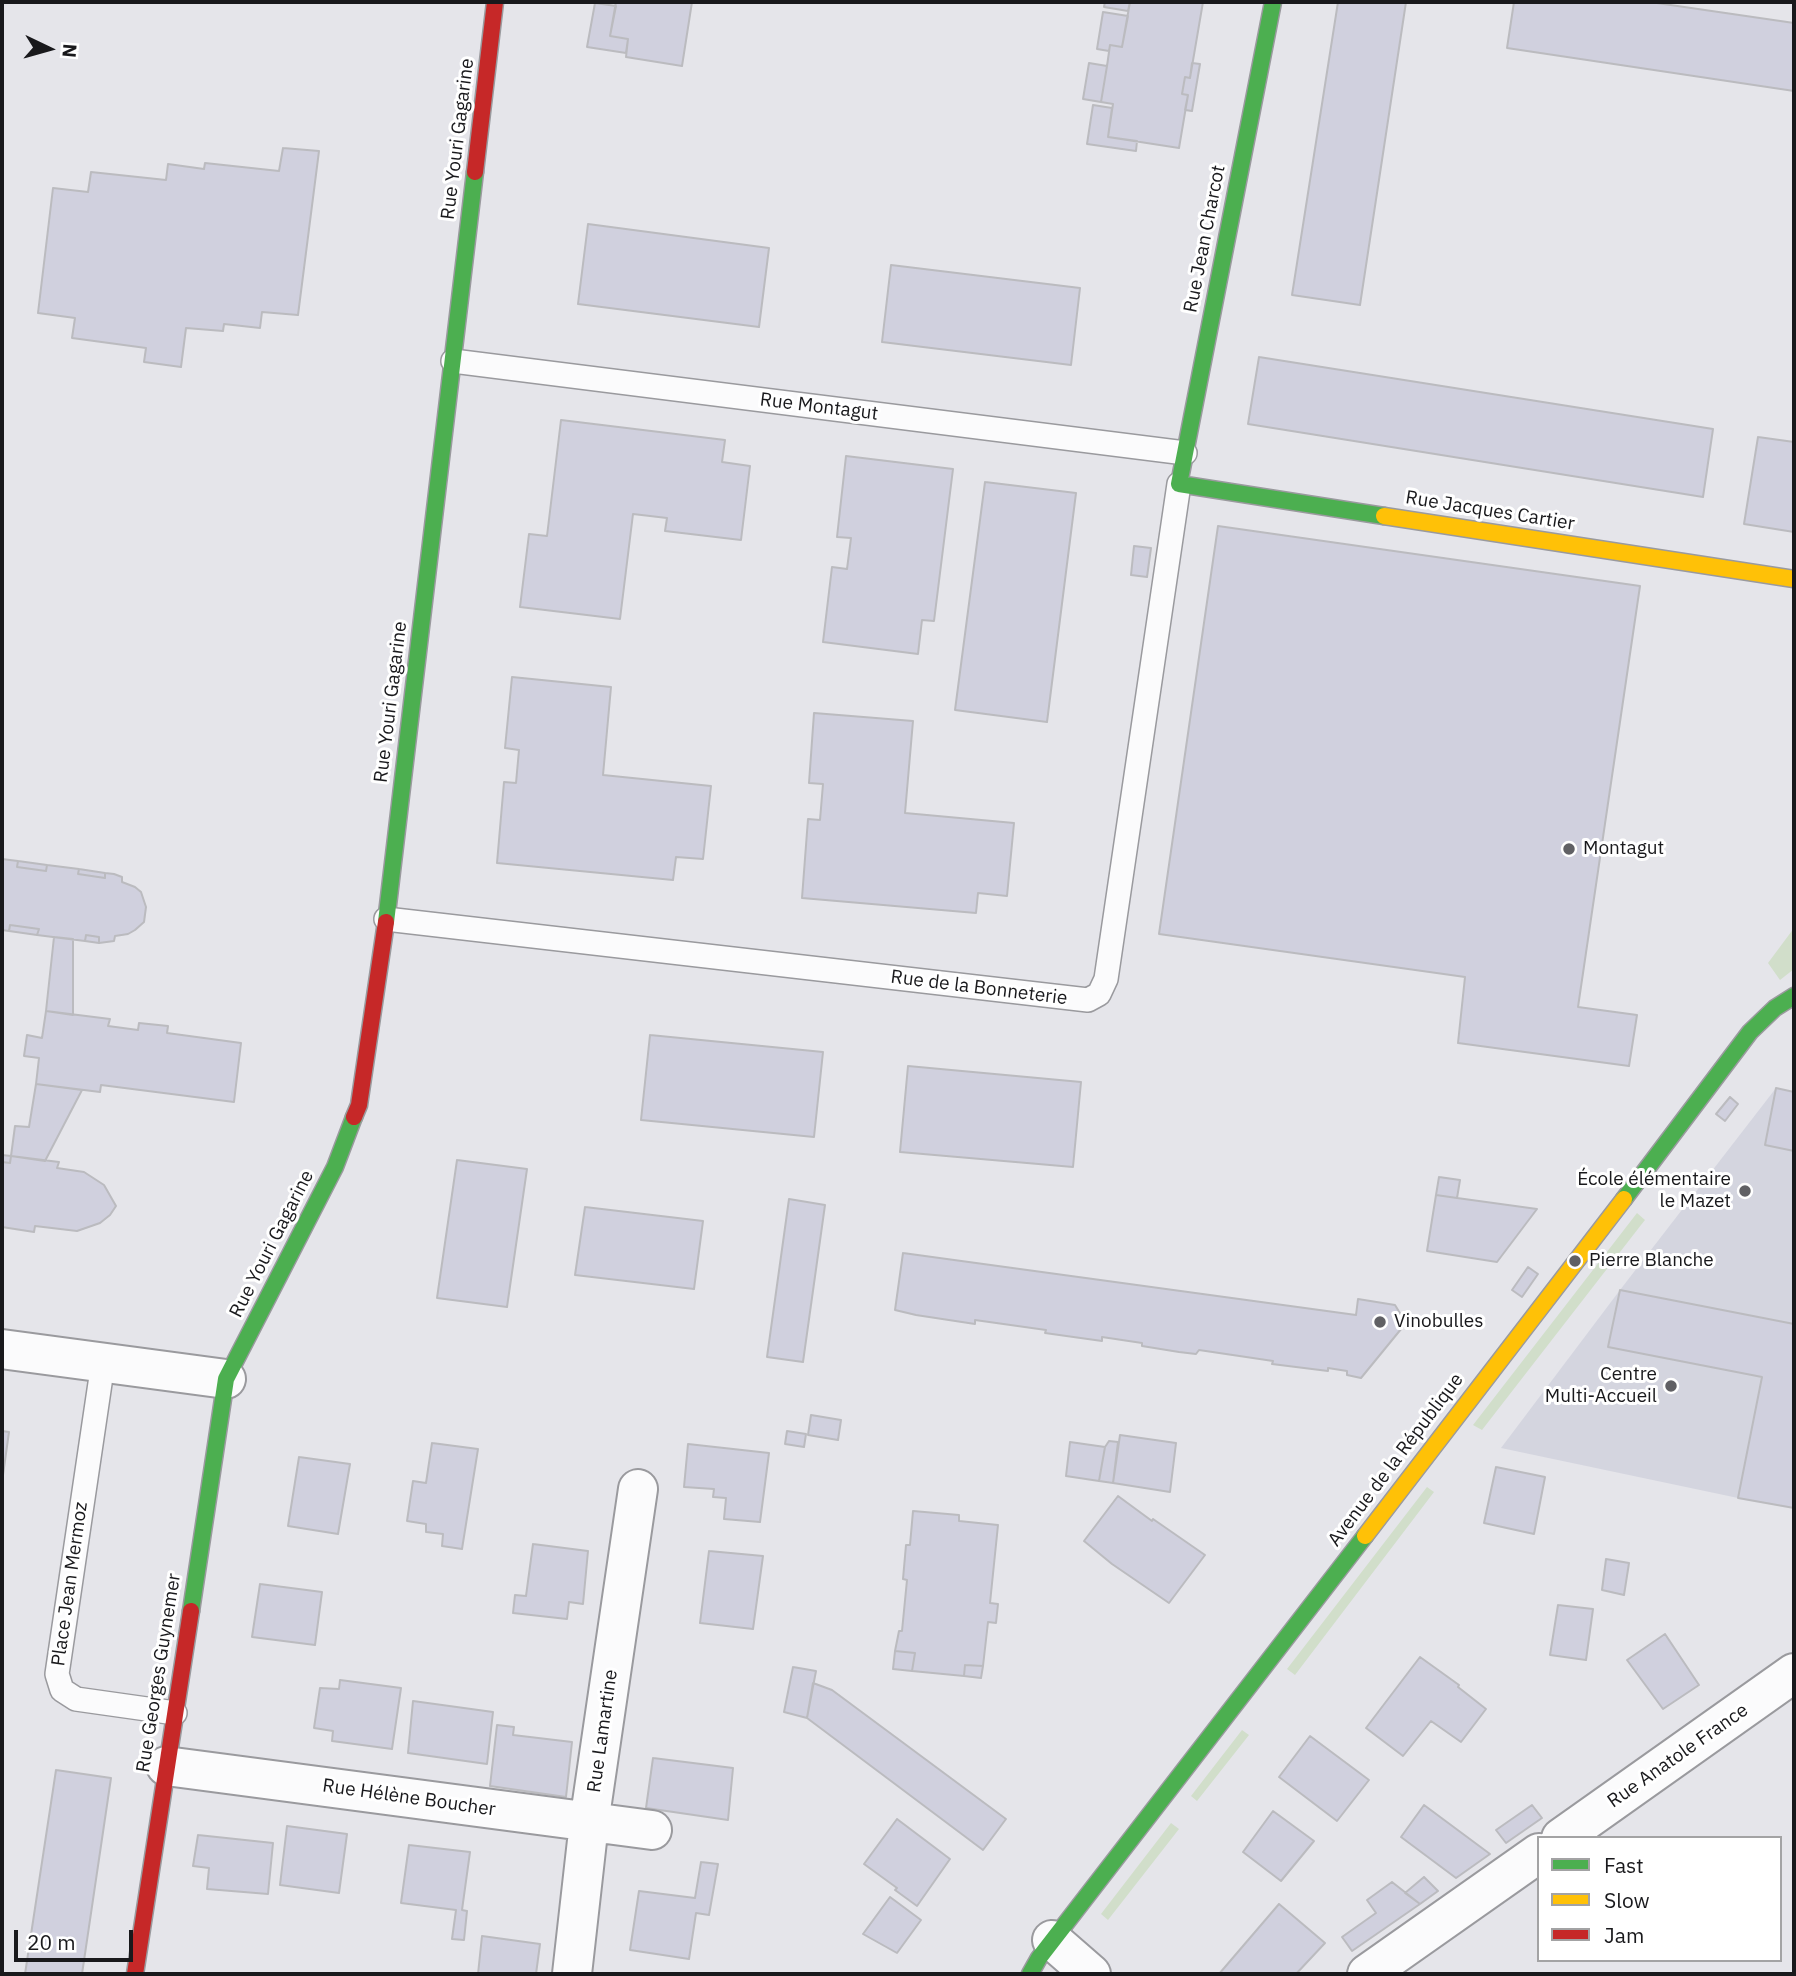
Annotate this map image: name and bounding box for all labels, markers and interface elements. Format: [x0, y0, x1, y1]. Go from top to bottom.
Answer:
north arrow [14, 14, 84, 84]
text: N [57, 43, 82, 59]
street label: Rue Youri Gagarine [437, 57, 479, 221]
street label: Rue Jean Charcot [1180, 163, 1230, 315]
street label: Rue Montagut [759, 388, 879, 426]
street label: Rue Jacques Cartier [1404, 486, 1576, 536]
street label: Rue Youri Gagarine [370, 620, 412, 784]
place label: Montagut [1583, 838, 1664, 860]
marker: Montagut [1561, 841, 1577, 857]
street label: Rue de la Bonneterie [889, 966, 1069, 1010]
street label: Rue Youri Gagarine [225, 1167, 319, 1321]
place label: École élémentaire le Mazet [1577, 1169, 1731, 1213]
marker: École élémentaire le Mazet [1737, 1183, 1753, 1199]
place label: Pierre Blanche [1589, 1250, 1714, 1272]
marker: Pierre Blanche [1567, 1253, 1583, 1269]
place label: Vinobulles [1394, 1311, 1483, 1333]
marker: Vinobulles [1372, 1314, 1388, 1330]
place label: Centre Multi-Accueil [1545, 1364, 1657, 1408]
street label: Avenue de la République [1323, 1369, 1469, 1551]
marker: Centre Multi-Accueil [1663, 1378, 1679, 1394]
street label: Place Jean Mermoz [47, 1500, 93, 1668]
street label: Rue Georges Guynemer [132, 1572, 186, 1774]
street label: Rue Lamartine [583, 1668, 623, 1794]
street label: Rue Anatole France [1603, 1699, 1753, 1813]
street label: Rue Hélène Boucher [321, 1775, 497, 1821]
legend [1537, 1836, 1782, 1962]
text: Fast [1604, 1851, 1644, 1879]
text: Slow [1604, 1886, 1650, 1914]
scale bar [18, 1916, 136, 1960]
text: Jam [1604, 1921, 1644, 1949]
text: 20 m [27, 1928, 76, 1956]

